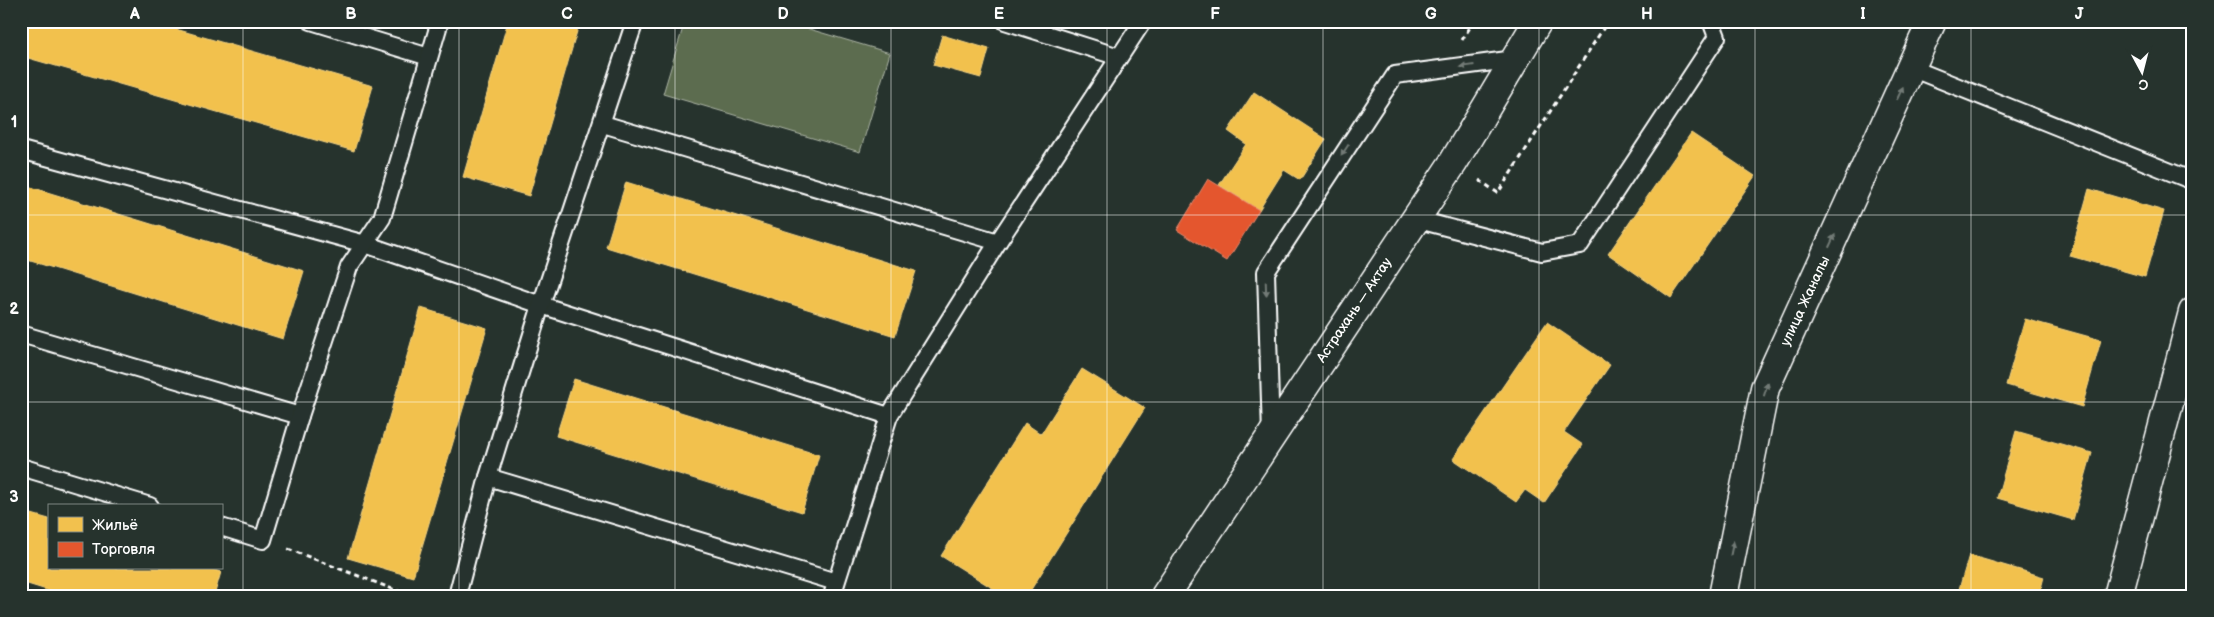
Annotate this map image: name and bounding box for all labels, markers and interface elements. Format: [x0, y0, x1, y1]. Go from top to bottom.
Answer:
text: A [129, 5, 140, 24]
text: B [345, 5, 357, 24]
text: C [561, 5, 573, 24]
text: D [777, 5, 789, 24]
text: E [994, 5, 1004, 24]
text: F [1210, 5, 1220, 24]
text: G [1425, 5, 1437, 24]
text: H [1641, 5, 1653, 24]
text: I [1860, 5, 1866, 24]
text: J [2075, 5, 2084, 24]
north arrow [2116, 48, 2166, 98]
one-way arrow [1458, 62, 1474, 70]
text: С [2137, 75, 2149, 93]
one-way arrow [1896, 86, 1904, 100]
text: 1 [11, 113, 17, 132]
one-way arrow [1341, 144, 1350, 157]
one-way arrow [1828, 234, 1836, 248]
street label: улица Жаналы [1777, 253, 1833, 349]
street label: Астрахань — Актау [1312, 254, 1396, 367]
one-way arrow [1263, 281, 1271, 297]
text: 2 [9, 300, 19, 319]
one-way arrow [1762, 381, 1770, 396]
text: 3 [9, 488, 19, 507]
legend [48, 504, 222, 570]
text: Жильё [92, 516, 138, 535]
text: Торговля [92, 540, 155, 559]
one-way arrow [1728, 540, 1736, 556]

